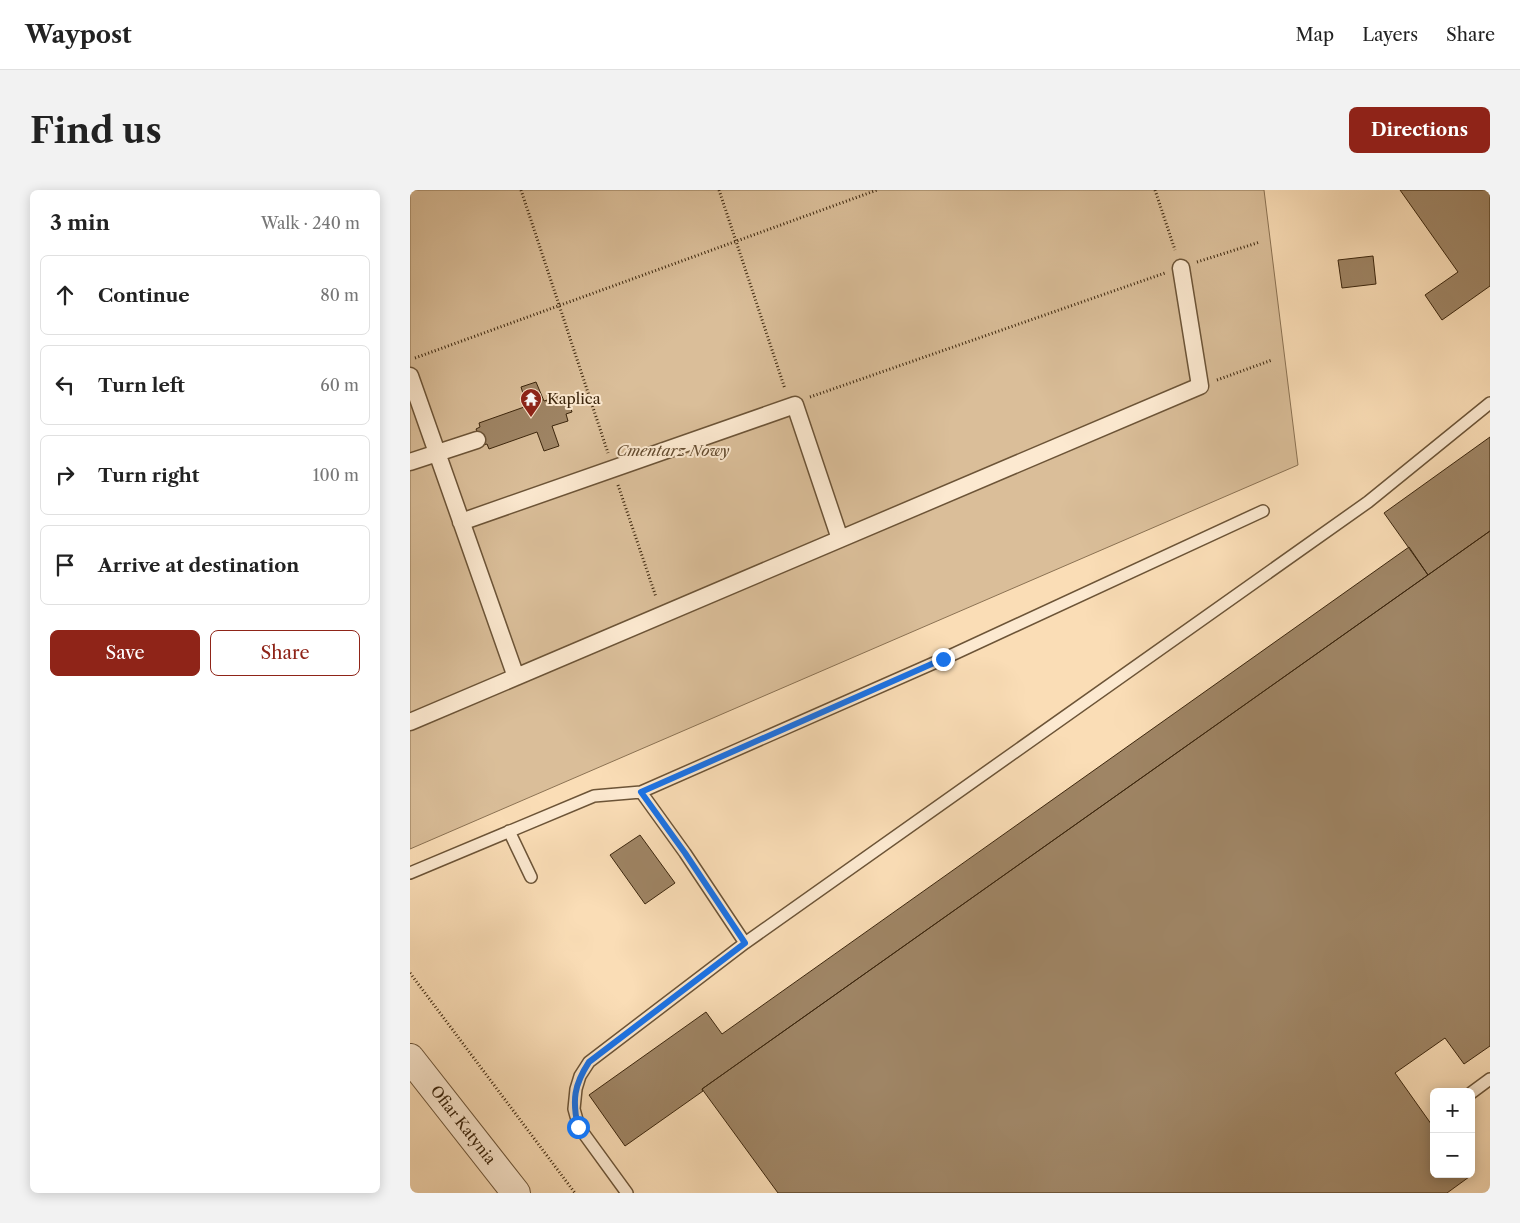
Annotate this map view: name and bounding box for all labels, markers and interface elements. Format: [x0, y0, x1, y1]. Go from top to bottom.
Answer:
text: Waypost [25, 20, 132, 49]
text: Map [1296, 24, 1334, 46]
text: Layers [1362, 24, 1418, 46]
text: Share [1446, 24, 1495, 46]
button: Directions [1349, 107, 1490, 153]
text: Find us [30, 109, 162, 152]
text: 3 min [50, 210, 110, 235]
text: Walk · 240 m [261, 213, 360, 233]
icon: ahead [51, 281, 79, 309]
text: Continue [98, 284, 190, 307]
text: 80 m [320, 285, 359, 305]
icon: left [51, 371, 79, 399]
text: Turn left [98, 374, 185, 397]
text: 60 m [320, 375, 359, 395]
temple icon: Kaplica [519, 387, 543, 418]
place label: Kaplica [547, 389, 601, 408]
park label: Cmentarz Nowy [617, 441, 730, 460]
icon: right [51, 461, 79, 489]
text: Turn right [98, 464, 199, 487]
text: 100 m [313, 465, 359, 485]
icon: arrive [51, 551, 79, 579]
text: Arrive at destination [98, 554, 299, 577]
button: Save [50, 630, 200, 676]
button: Share [210, 630, 360, 676]
route end [932, 648, 955, 671]
street label: Ofiar Katynia [427, 1081, 500, 1168]
map controls [1430, 1088, 1475, 1178]
button: + [1430, 1088, 1475, 1133]
route start [567, 1116, 590, 1139]
button: − [1430, 1133, 1475, 1178]

